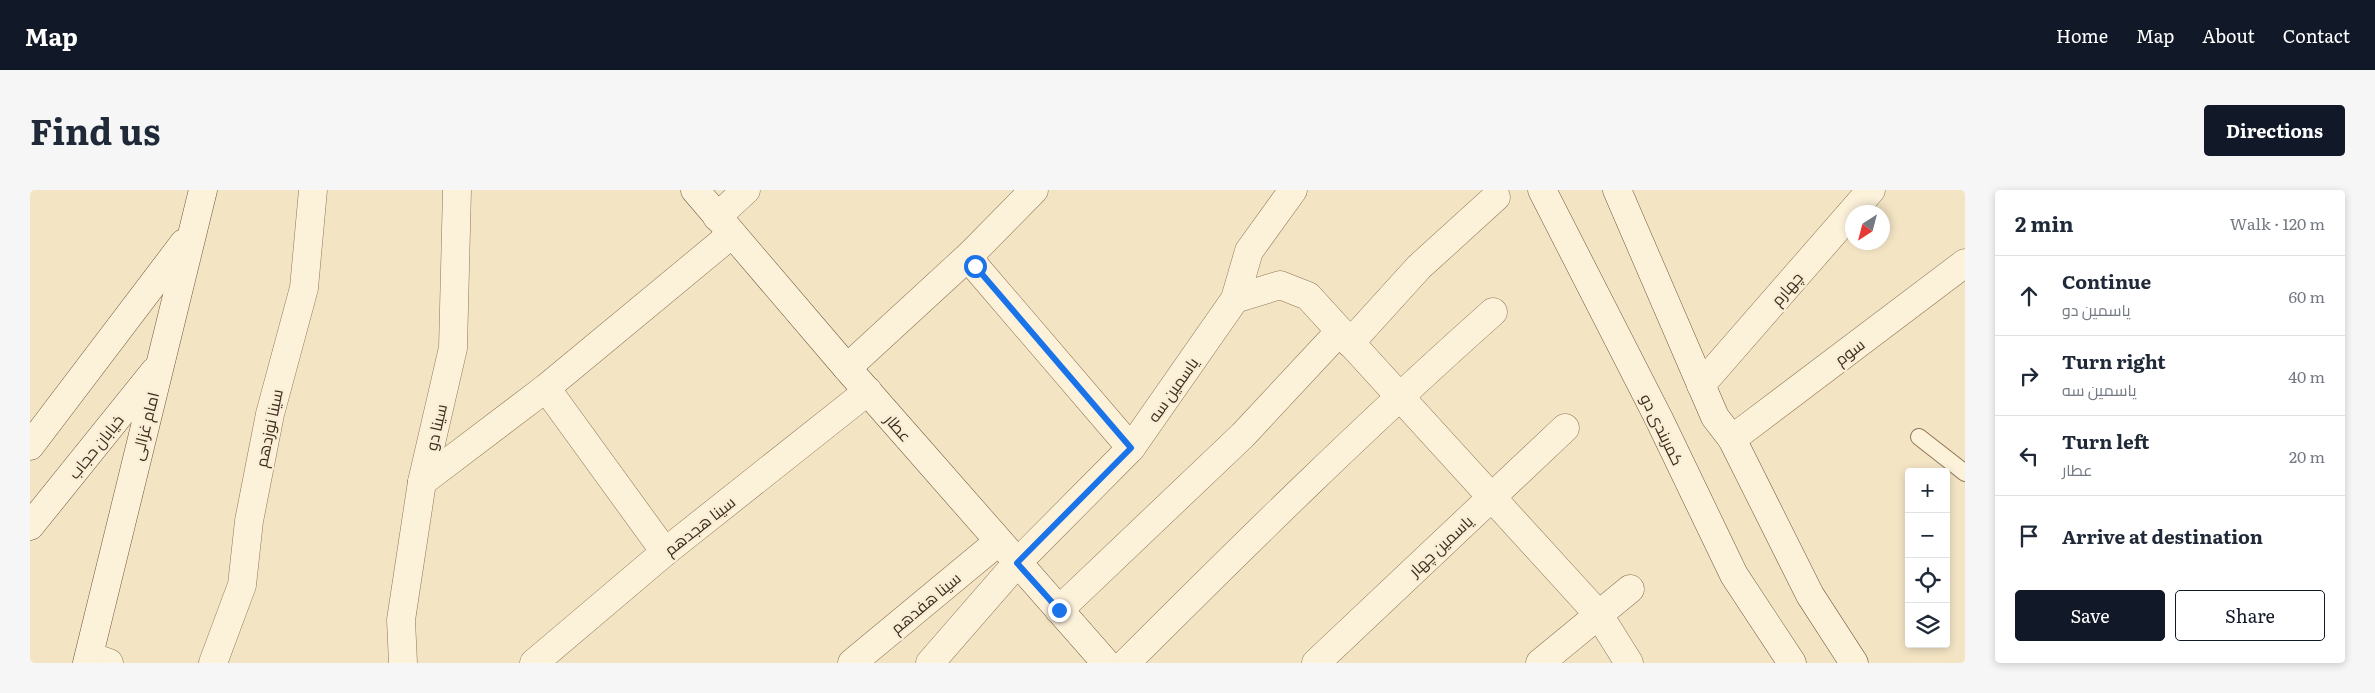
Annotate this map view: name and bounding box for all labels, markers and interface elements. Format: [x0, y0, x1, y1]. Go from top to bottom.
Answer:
text: Map [25, 18, 78, 53]
text: Home [2056, 22, 2108, 49]
text: Map [2136, 22, 2174, 49]
text: About [2202, 22, 2255, 49]
text: Contact [2283, 22, 2350, 49]
text: Find us [30, 104, 160, 156]
button: Directions [2204, 105, 2345, 156]
north arrow [1845, 205, 1890, 250]
text: 2 min [2015, 207, 2074, 238]
text: Walk · 120 m [2230, 211, 2325, 235]
route start [964, 255, 987, 278]
street label: چهارم [1764, 266, 1808, 311]
text: Continue [2062, 267, 2151, 295]
icon: ahead [2015, 282, 2043, 310]
text: 60 m [2288, 284, 2325, 308]
text: یاسمین دو [2062, 297, 2131, 321]
street label: سوم [1829, 332, 1870, 371]
text: Turn right [2062, 347, 2166, 375]
street label: یاسمین سه [1141, 351, 1204, 426]
icon: right [2015, 362, 2043, 390]
text: 40 m [2288, 364, 2325, 388]
text: یاسمین سه [2062, 377, 2137, 401]
street label: سینا نوزدهم [248, 387, 289, 469]
street label: امام غزالی [124, 389, 165, 463]
street label: کمربندی دو [1635, 389, 1691, 469]
street label: سینا دو [418, 401, 452, 453]
street label: عطار [879, 407, 918, 446]
street label: خیابان حجاب [61, 409, 129, 483]
text: Turn left [2062, 427, 2149, 455]
icon: left [2015, 442, 2043, 470]
text: 20 m [2289, 444, 2325, 468]
text: عطار [2062, 457, 2092, 481]
map controls [1905, 468, 1950, 648]
button: + [1905, 468, 1950, 513]
street label: سینا هجدهم [658, 489, 740, 561]
street label: یاسمین چهار [1402, 508, 1479, 583]
button: − [1905, 513, 1950, 558]
icon: arrive [2015, 522, 2043, 550]
text: Arrive at destination [2062, 522, 2263, 550]
button: locate [1905, 558, 1950, 603]
street label: سینا هفدهم [885, 565, 966, 639]
button: Save [2015, 590, 2165, 641]
button: Share [2175, 590, 2325, 641]
route end [1048, 599, 1071, 622]
button: layers [1905, 603, 1950, 648]

